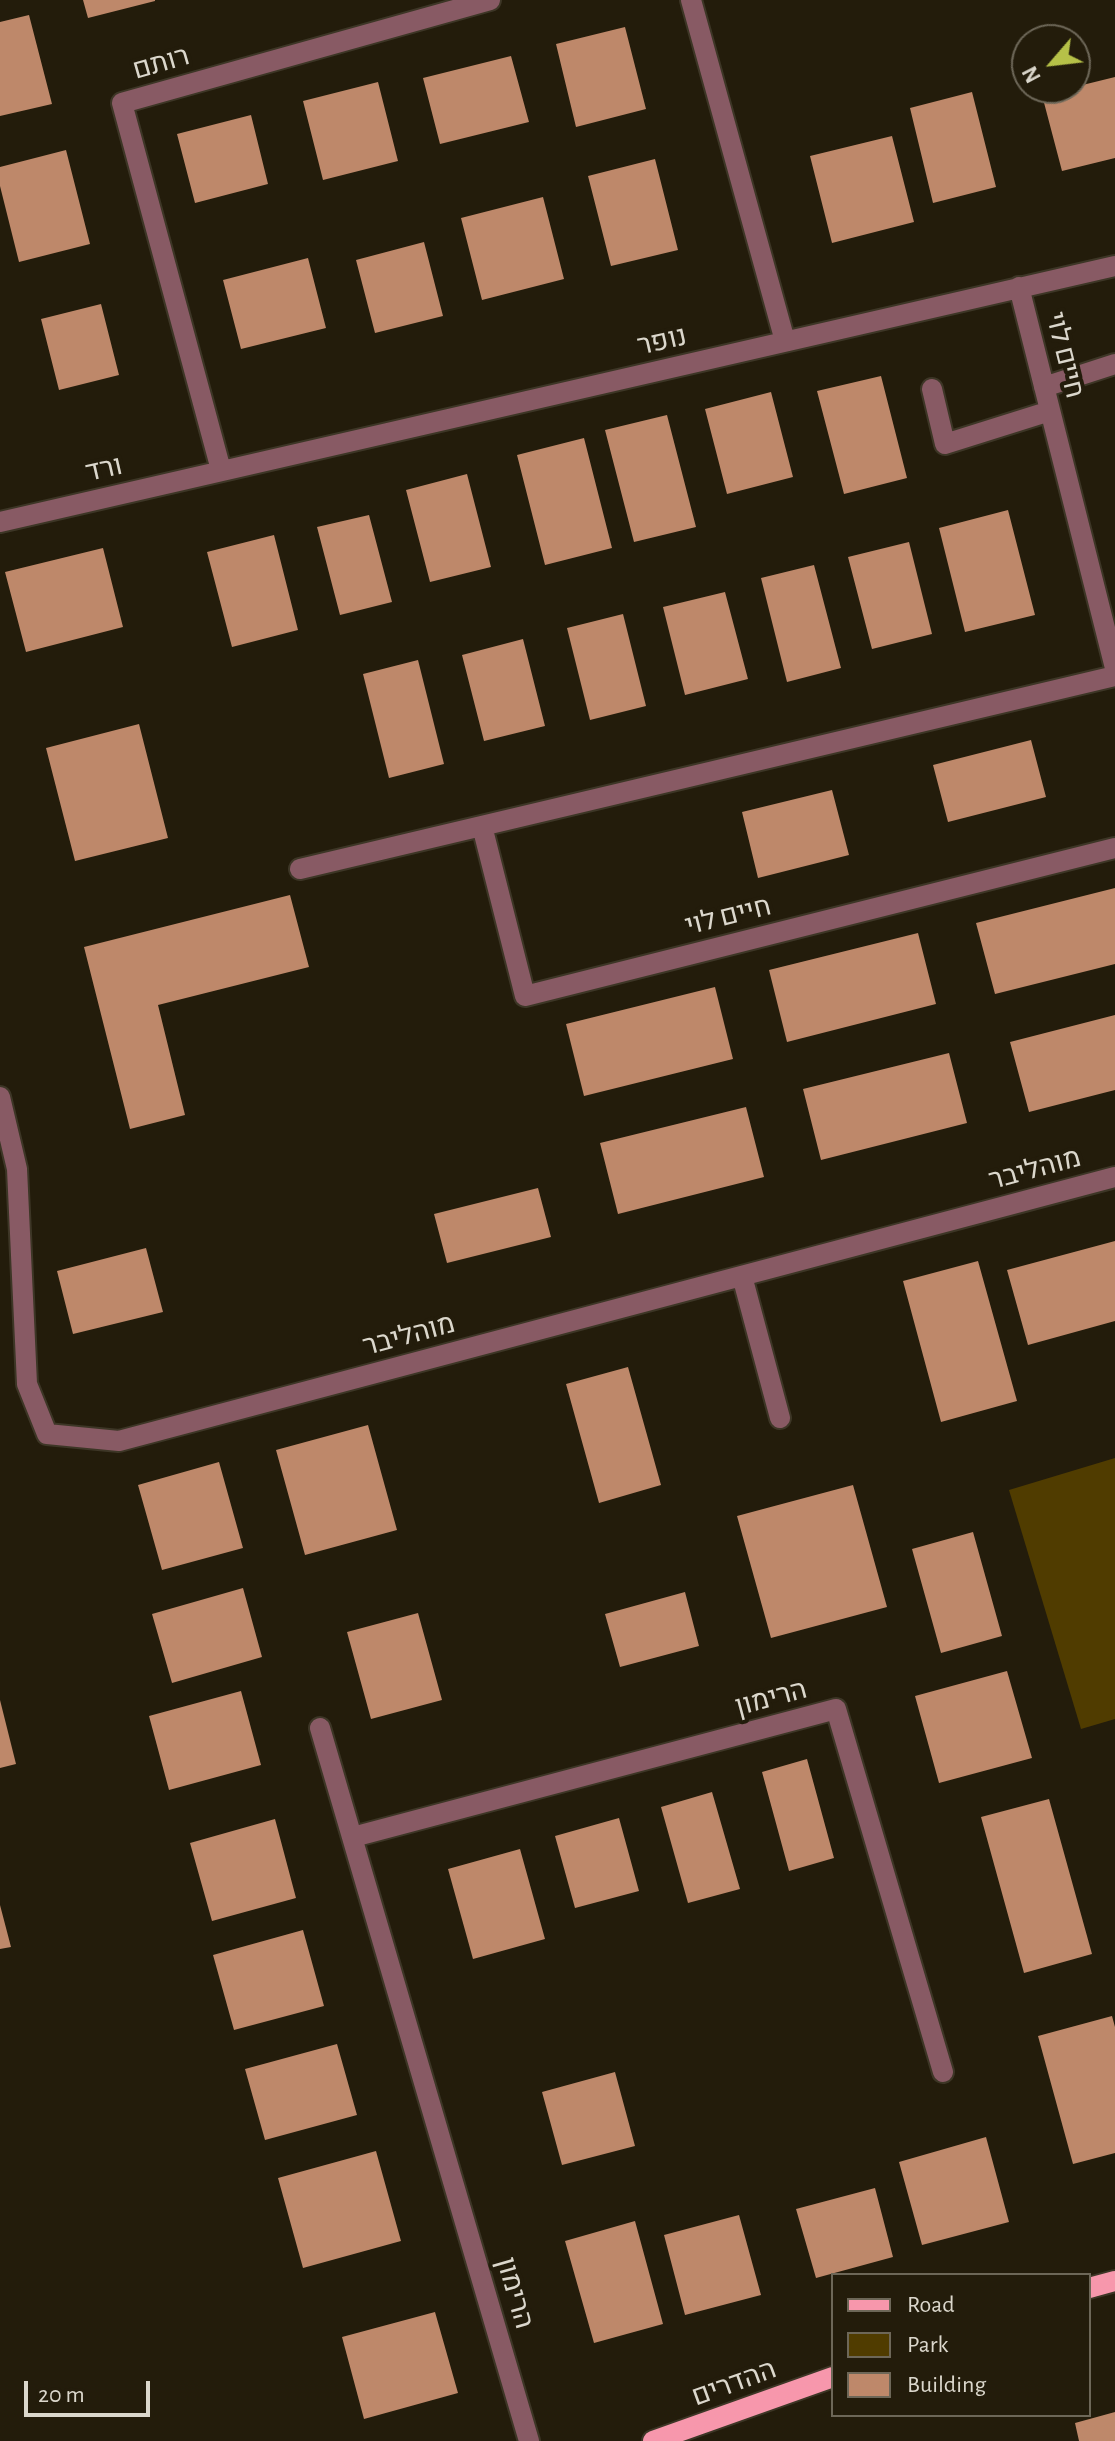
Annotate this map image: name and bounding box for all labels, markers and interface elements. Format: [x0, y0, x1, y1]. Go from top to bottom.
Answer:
north arrow [1011, 24, 1091, 104]
street label: רותם [129, 39, 193, 87]
text: N [1018, 62, 1045, 86]
street label: חיים לוי [1038, 309, 1092, 401]
street label: נופר [634, 319, 690, 363]
street label: ורד [82, 449, 126, 489]
street label: חיים לוי [682, 889, 774, 943]
street label: מוהליבר [985, 1141, 1085, 1197]
street label: מוהליבר [359, 1307, 459, 1363]
street label: הרימון [732, 1672, 810, 1724]
street label: הרימון [489, 2253, 541, 2333]
legend [831, 2273, 1091, 2417]
text: Road [907, 2293, 955, 2317]
text: Park [907, 2333, 948, 2357]
street label: ההדרים [687, 2352, 781, 2414]
scale bar [28, 2365, 154, 2415]
text: Building [907, 2373, 986, 2397]
text: 20 m [38, 2383, 85, 2407]

